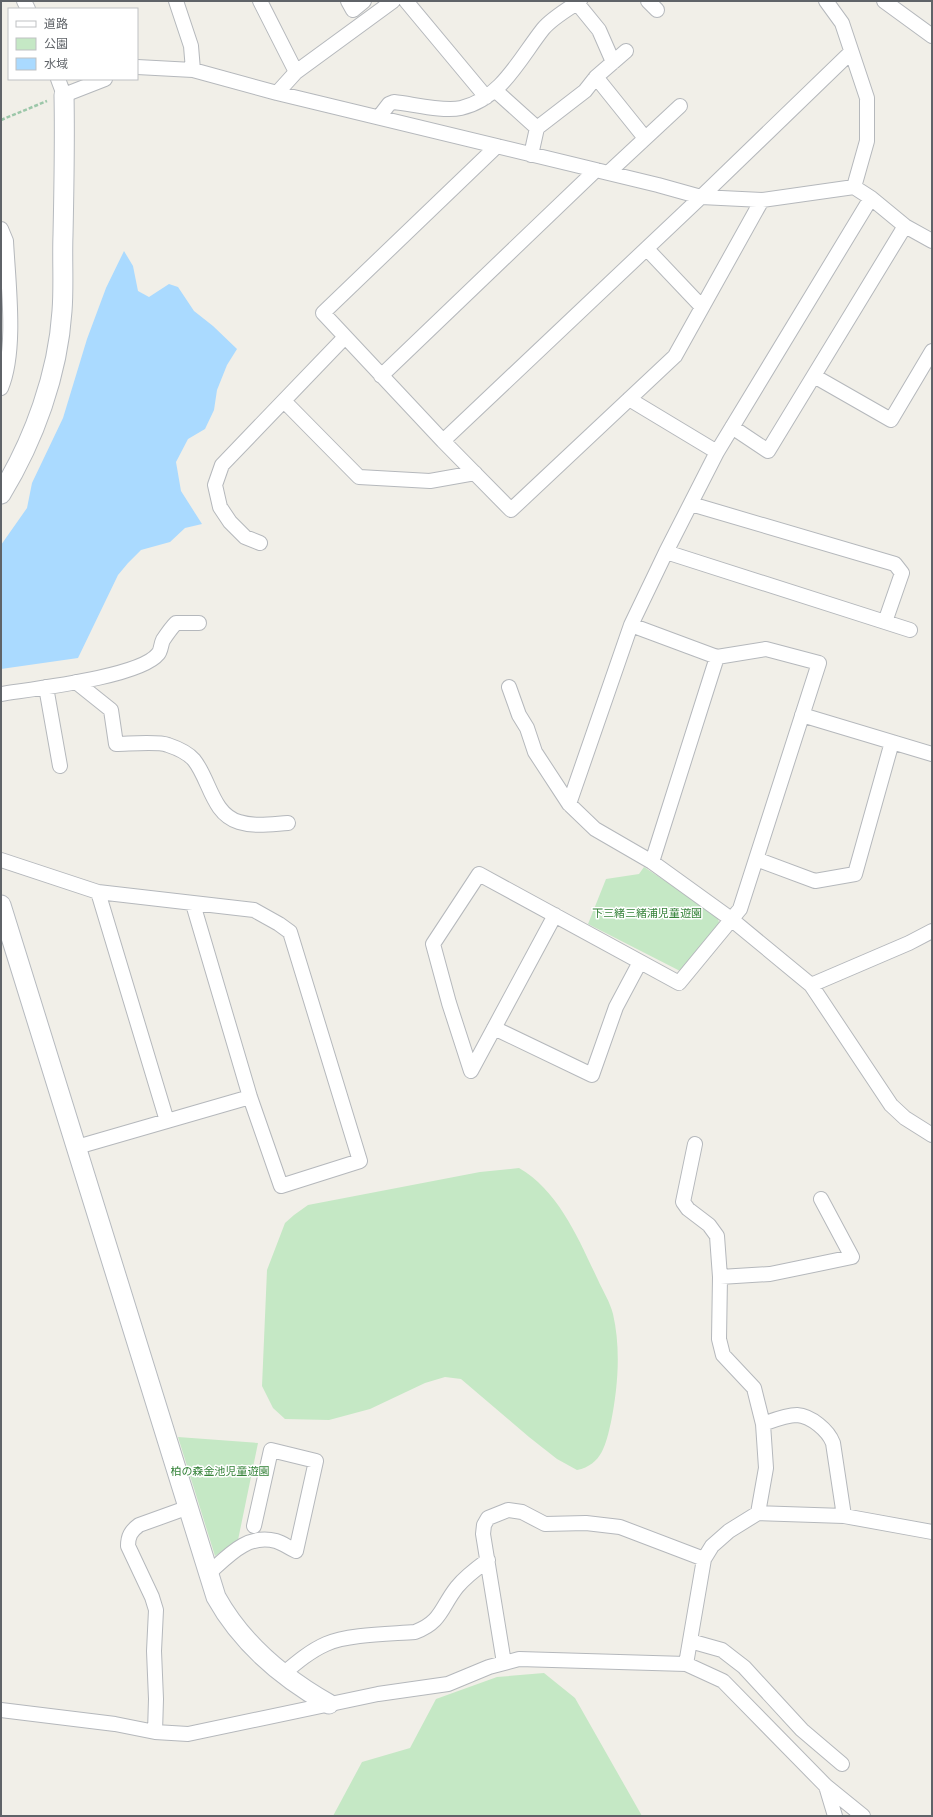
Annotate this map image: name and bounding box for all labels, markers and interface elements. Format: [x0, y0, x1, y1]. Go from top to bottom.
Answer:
legend [8, 8, 138, 80]
text: 道路 [44, 16, 68, 31]
text: 公園 [44, 36, 68, 51]
text: 水域 [44, 56, 68, 71]
park label: 下三緒三緒浦児童遊園 [592, 906, 702, 920]
park label: 柏の森金池児童遊園 [171, 1464, 270, 1478]

